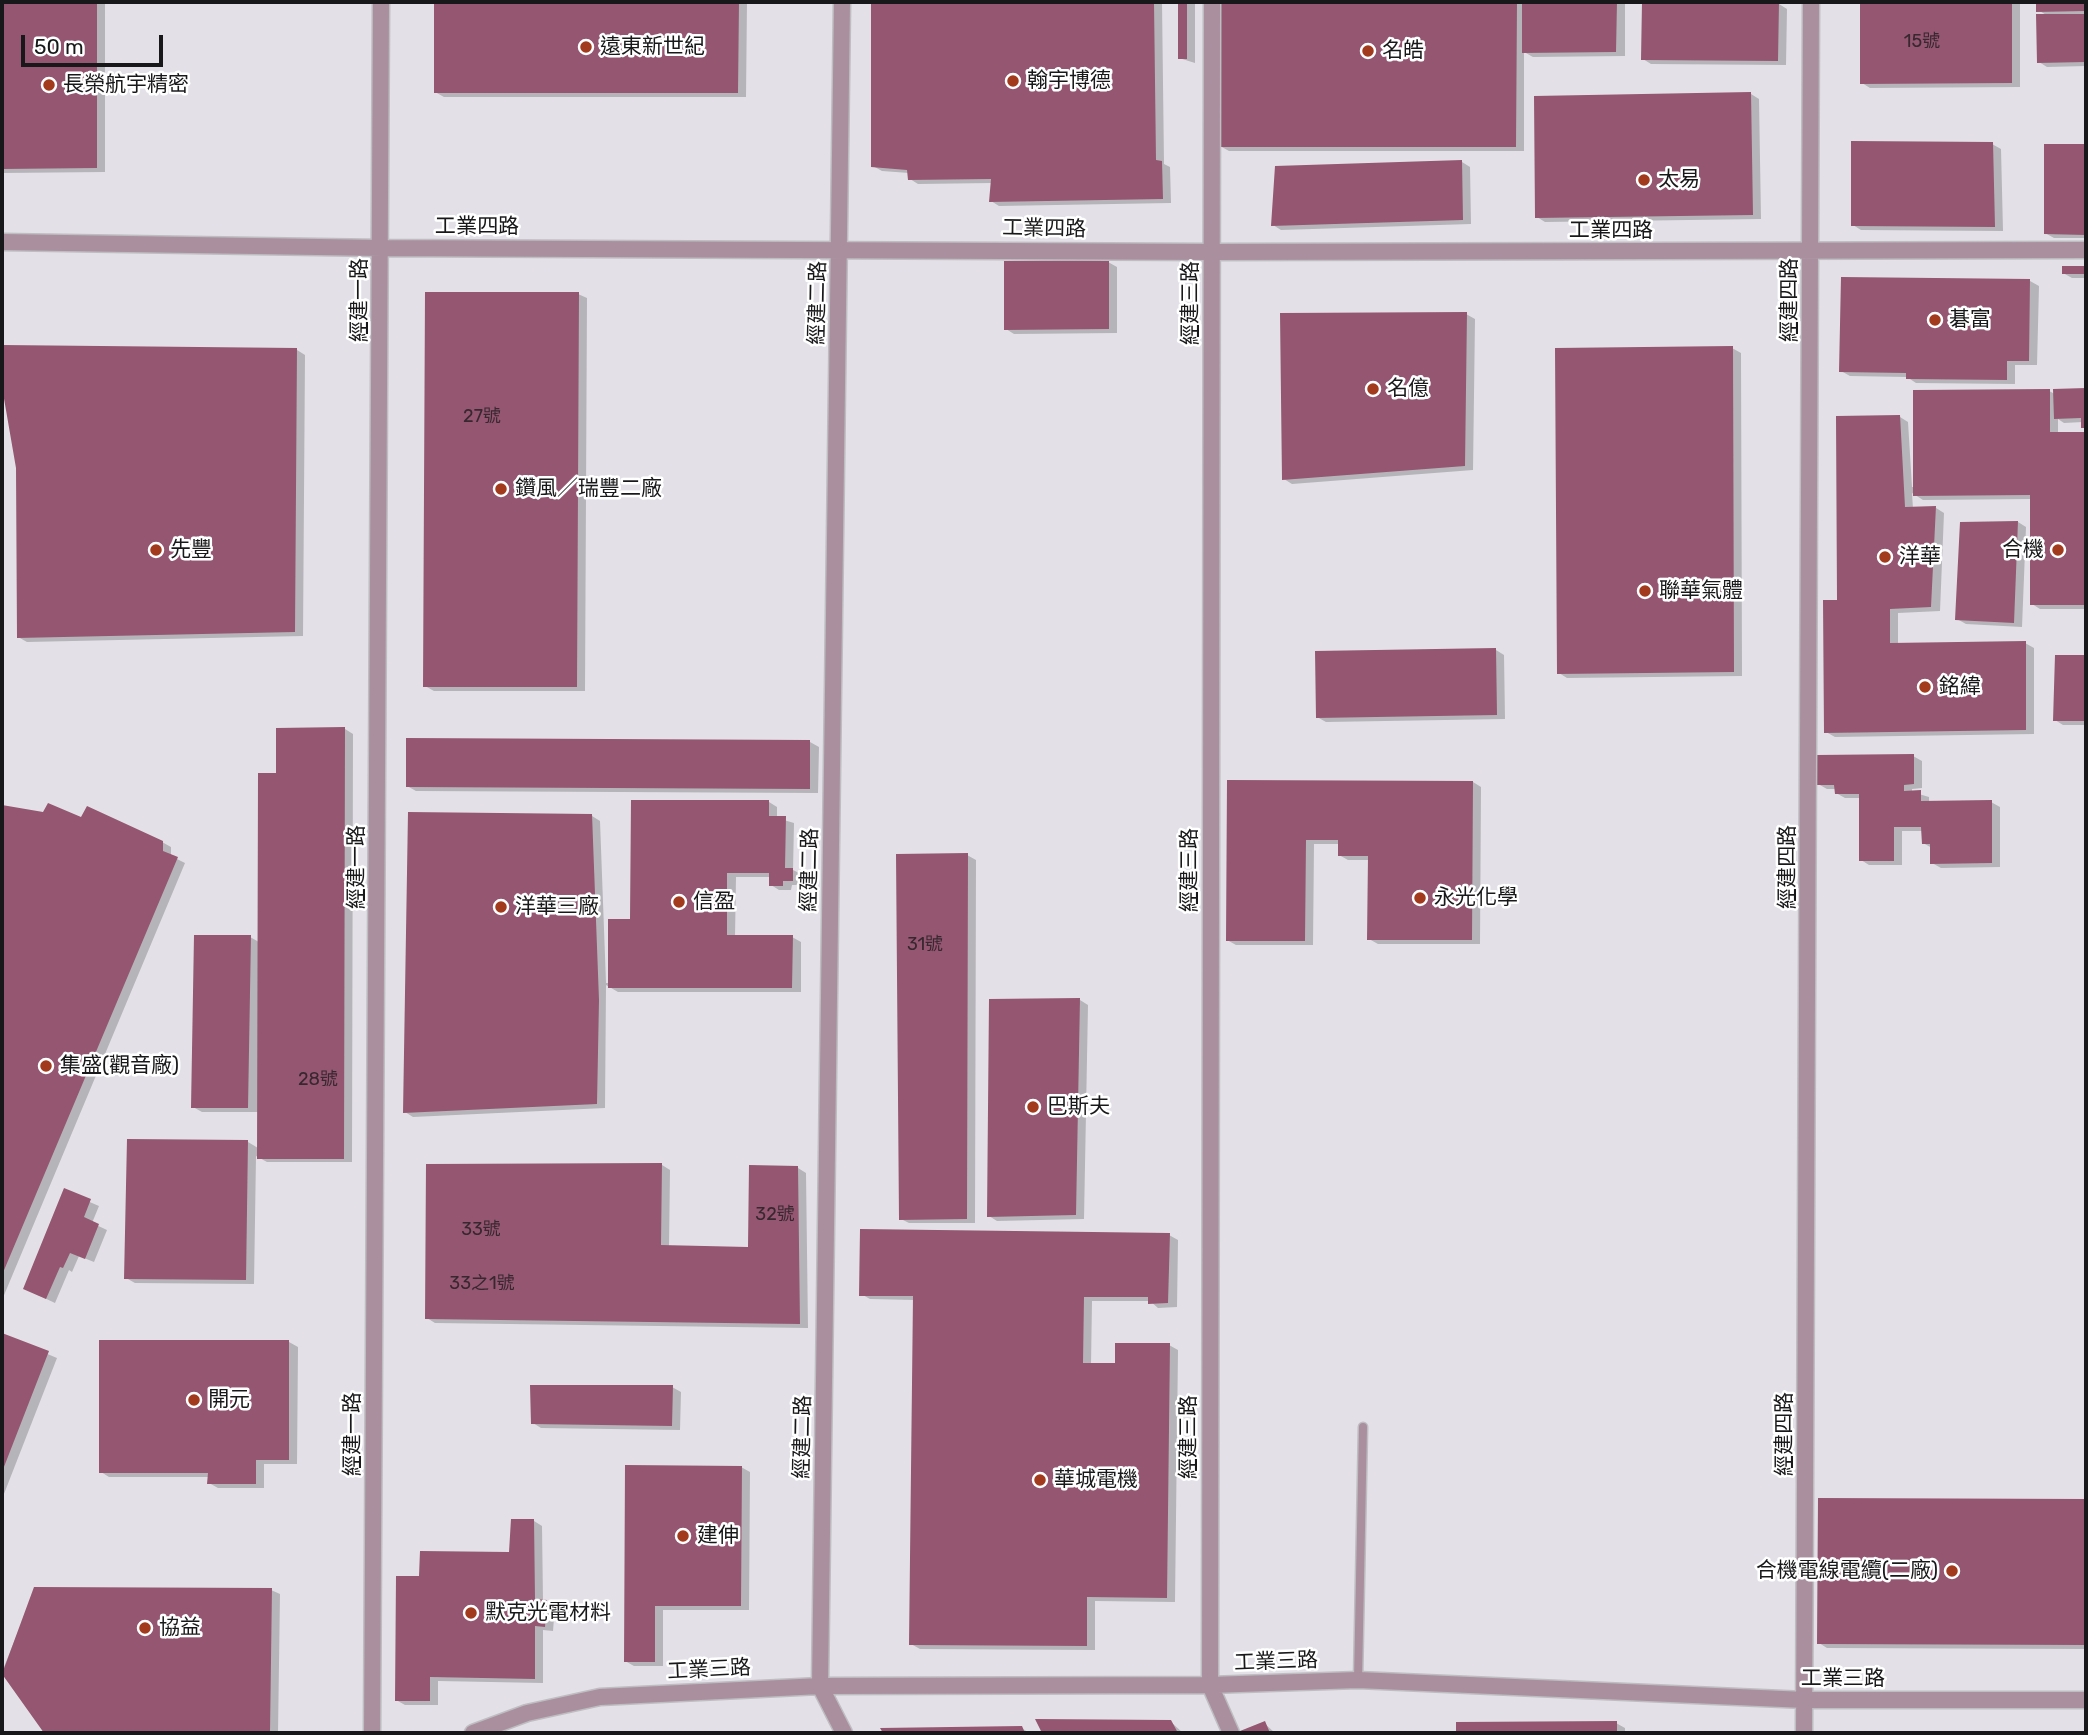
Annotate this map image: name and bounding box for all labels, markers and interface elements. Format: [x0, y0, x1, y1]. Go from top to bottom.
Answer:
scale bar [24, 21, 166, 65]
house number: 15號 [1904, 31, 1940, 53]
text: 50 m [34, 34, 84, 59]
place label: 遠東新世紀 [600, 34, 705, 60]
place label: 名皓 [1382, 38, 1424, 64]
marker: 遠東新世紀 [578, 39, 594, 55]
marker: 名皓 [1360, 43, 1376, 59]
place label: 翰宇博德 [1027, 68, 1111, 94]
place label: 長榮航宇精密 [63, 72, 189, 98]
marker: 翰宇博德 [1005, 73, 1021, 89]
marker: 長榮航宇精密 [41, 77, 57, 93]
place label: 太易 [1658, 167, 1700, 193]
marker: 太易 [1636, 172, 1652, 188]
street label: 工業四路 [435, 214, 519, 240]
street label: 工業四路 [1002, 216, 1086, 242]
street label: 工業四路 [1569, 218, 1653, 244]
street label: 經建一路 [347, 258, 373, 342]
street label: 經建四路 [1777, 258, 1803, 342]
street label: 經建二路 [805, 261, 831, 345]
street label: 經建三路 [1178, 261, 1204, 345]
place label: 碁富 [1949, 307, 1991, 333]
marker: 碁富 [1927, 312, 1943, 328]
place label: 名億 [1387, 376, 1429, 402]
marker: 名億 [1365, 381, 1381, 397]
house number: 27號 [463, 406, 501, 428]
place label: 鑽風／瑞豐二廠 [515, 476, 662, 502]
marker: 鑽風／瑞豐二廠 [493, 481, 509, 497]
place label: 先豐 [170, 537, 212, 563]
place label: 合機 [2002, 537, 2044, 563]
marker: 先豐 [148, 542, 164, 558]
marker: 合機 [2050, 542, 2066, 558]
place label: 洋華 [1899, 544, 1941, 570]
marker: 洋華 [1877, 549, 1893, 565]
place label: 聯華氣體 [1659, 578, 1743, 604]
marker: 聯華氣體 [1637, 583, 1653, 599]
place label: 銘緯 [1939, 674, 1981, 700]
marker: 銘緯 [1917, 679, 1933, 695]
street label: 經建一路 [344, 825, 370, 909]
street label: 經建四路 [1775, 825, 1801, 909]
street label: 經建二路 [797, 828, 823, 912]
street label: 經建三路 [1177, 828, 1203, 912]
place label: 永光化學 [1434, 885, 1518, 911]
place label: 信盈 [693, 889, 735, 915]
marker: 永光化學 [1412, 890, 1428, 906]
place label: 洋華三廠 [515, 894, 599, 920]
marker: 信盈 [671, 894, 687, 910]
marker: 洋華三廠 [493, 899, 509, 915]
house number: 31號 [907, 934, 943, 956]
place label: 集盛(觀音廠) [60, 1053, 179, 1079]
marker: 集盛(觀音廠) [38, 1058, 54, 1074]
house number: 28號 [298, 1069, 338, 1091]
place label: 巴斯夫 [1047, 1094, 1110, 1120]
marker: 巴斯夫 [1025, 1099, 1041, 1115]
house number: 32號 [755, 1204, 795, 1226]
house number: 33號 [461, 1219, 501, 1241]
house number: 33之1號 [449, 1273, 515, 1295]
place label: 開元 [208, 1387, 250, 1413]
marker: 開元 [186, 1392, 202, 1408]
street label: 經建一路 [340, 1392, 366, 1476]
street label: 經建四路 [1772, 1392, 1798, 1476]
street label: 經建二路 [790, 1395, 816, 1479]
street label: 經建三路 [1176, 1395, 1202, 1479]
place label: 華城電機 [1054, 1467, 1138, 1493]
marker: 華城電機 [1032, 1472, 1048, 1488]
place label: 建伸 [697, 1523, 739, 1549]
marker: 建伸 [675, 1528, 691, 1544]
place label: 合機電線電纜(二廠) [1756, 1558, 1938, 1584]
marker: 合機電線電纜(二廠) [1944, 1563, 1960, 1579]
place label: 默克光電材料 [485, 1600, 611, 1626]
marker: 默克光電材料 [463, 1605, 479, 1621]
place label: 協益 [159, 1615, 201, 1641]
marker: 協益 [137, 1620, 153, 1636]
street label: 工業三路 [1234, 1648, 1318, 1676]
street label: 工業三路 [666, 1655, 752, 1685]
street label: 工業三路 [1801, 1666, 1885, 1692]

